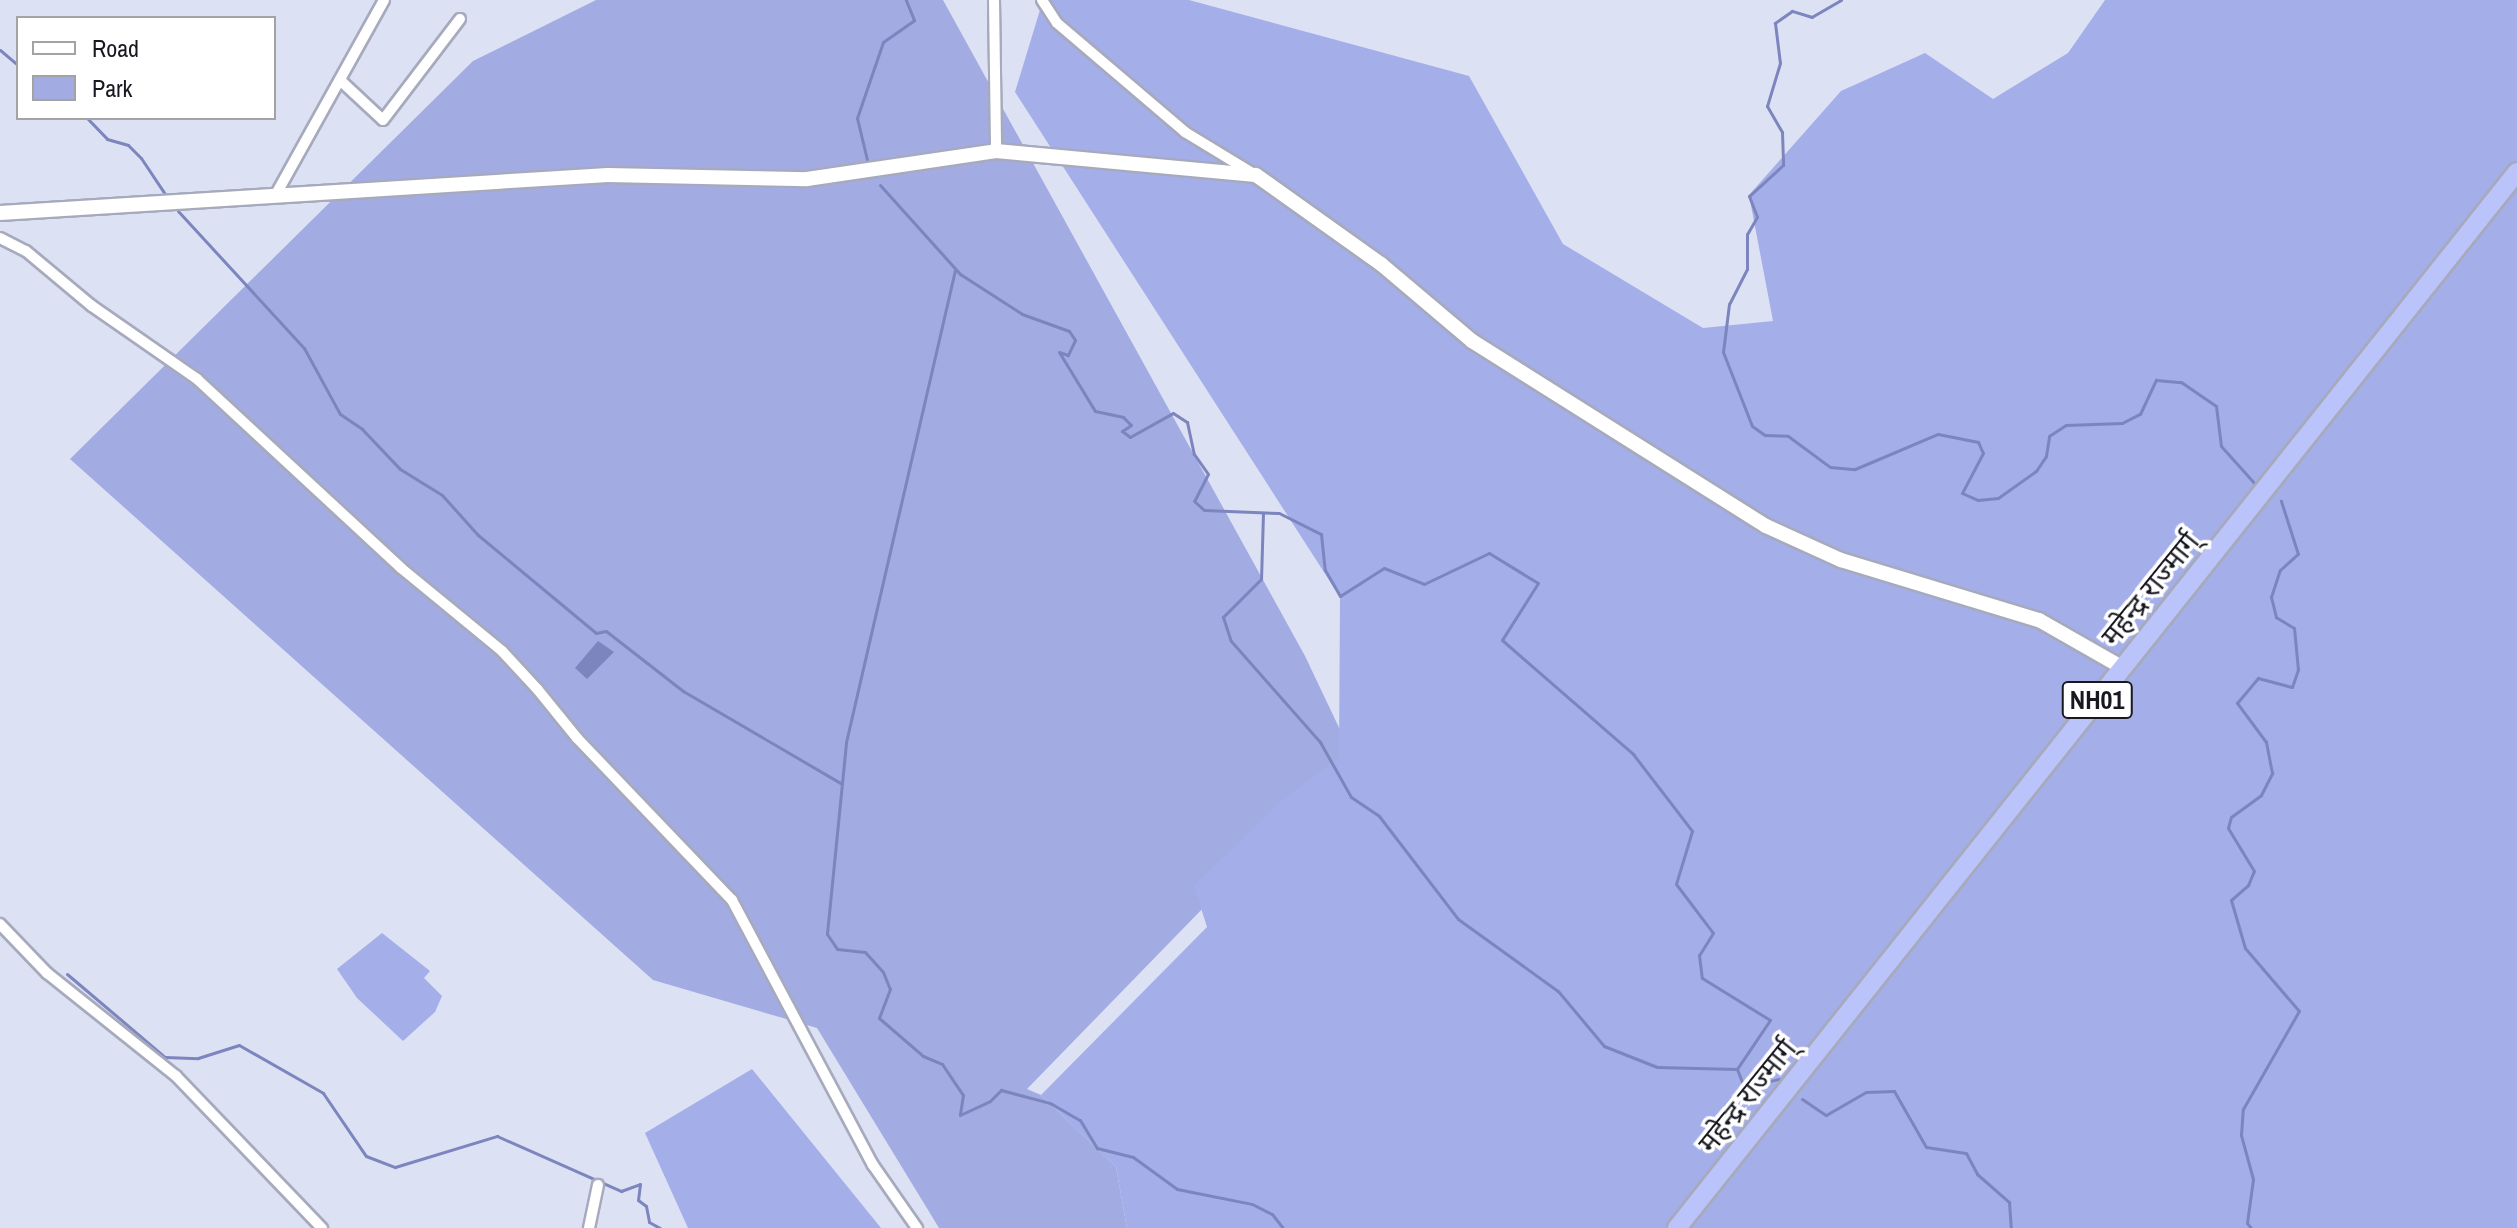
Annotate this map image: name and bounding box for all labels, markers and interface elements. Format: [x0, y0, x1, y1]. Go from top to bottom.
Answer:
legend [16, 16, 276, 120]
text: Road [92, 32, 139, 64]
text: Park [92, 72, 132, 104]
street label: महेन्द्र राज्मार्ग् [2094, 526, 2206, 652]
road number: NH01 [2061, 678, 2133, 722]
street label: महेन्द्र राज्मार्ग् [1691, 1033, 1803, 1159]

